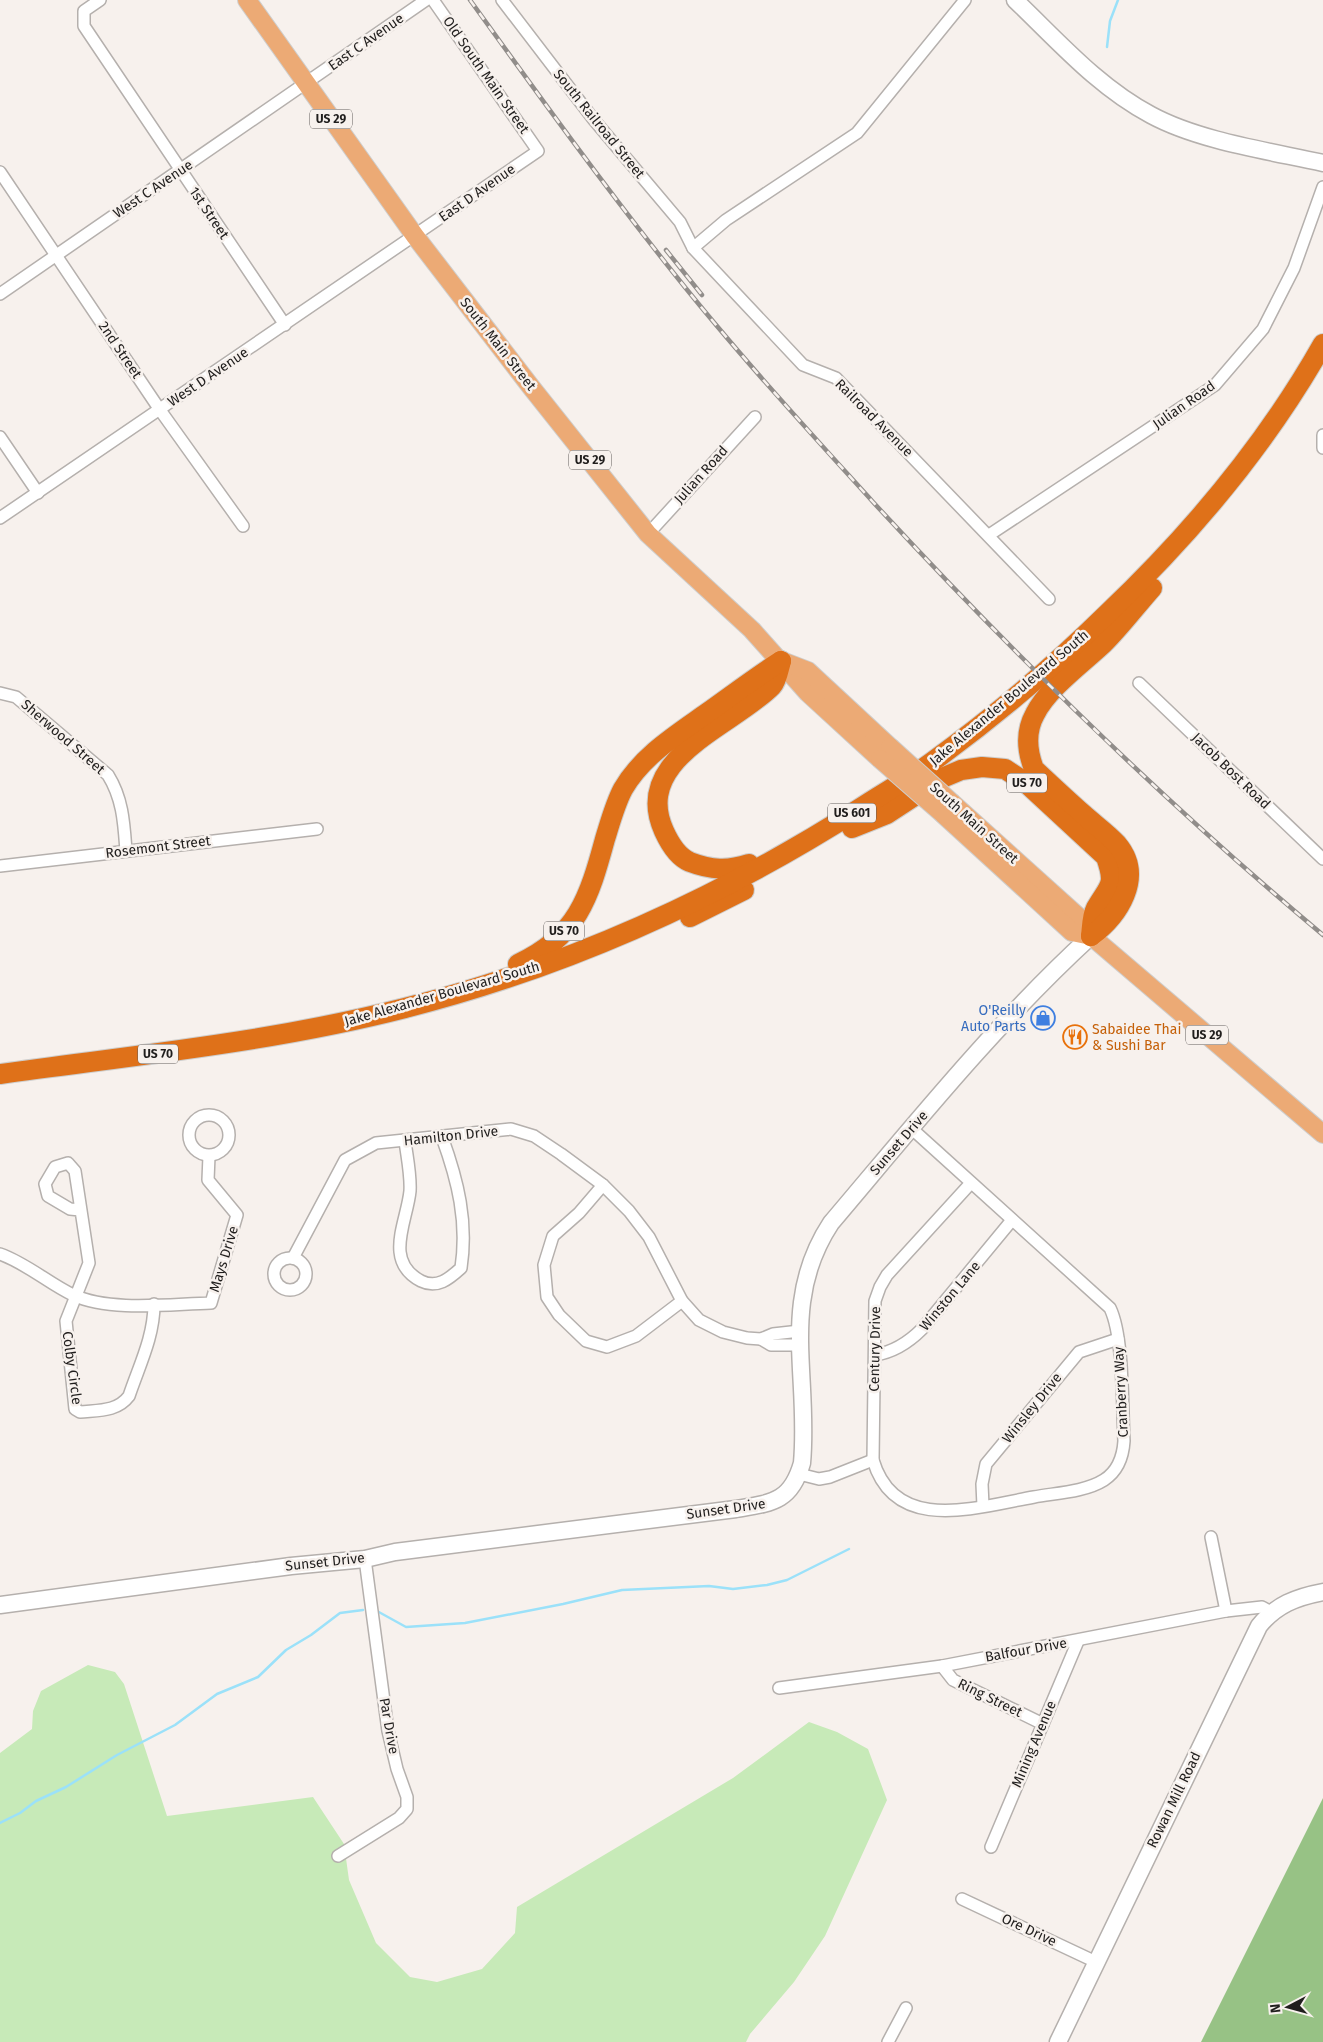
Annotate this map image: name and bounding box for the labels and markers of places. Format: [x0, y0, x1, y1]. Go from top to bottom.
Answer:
place label: O'Reilly Auto Parts [961, 1002, 1026, 1035]
shop icon: O'Reilly Auto Parts [1030, 1005, 1056, 1031]
place label: Sabaidee Thai & Sushi Bar [1092, 1021, 1181, 1054]
restaurant icon: Sabaidee Thai & Sushi Bar [1062, 1024, 1088, 1050]

